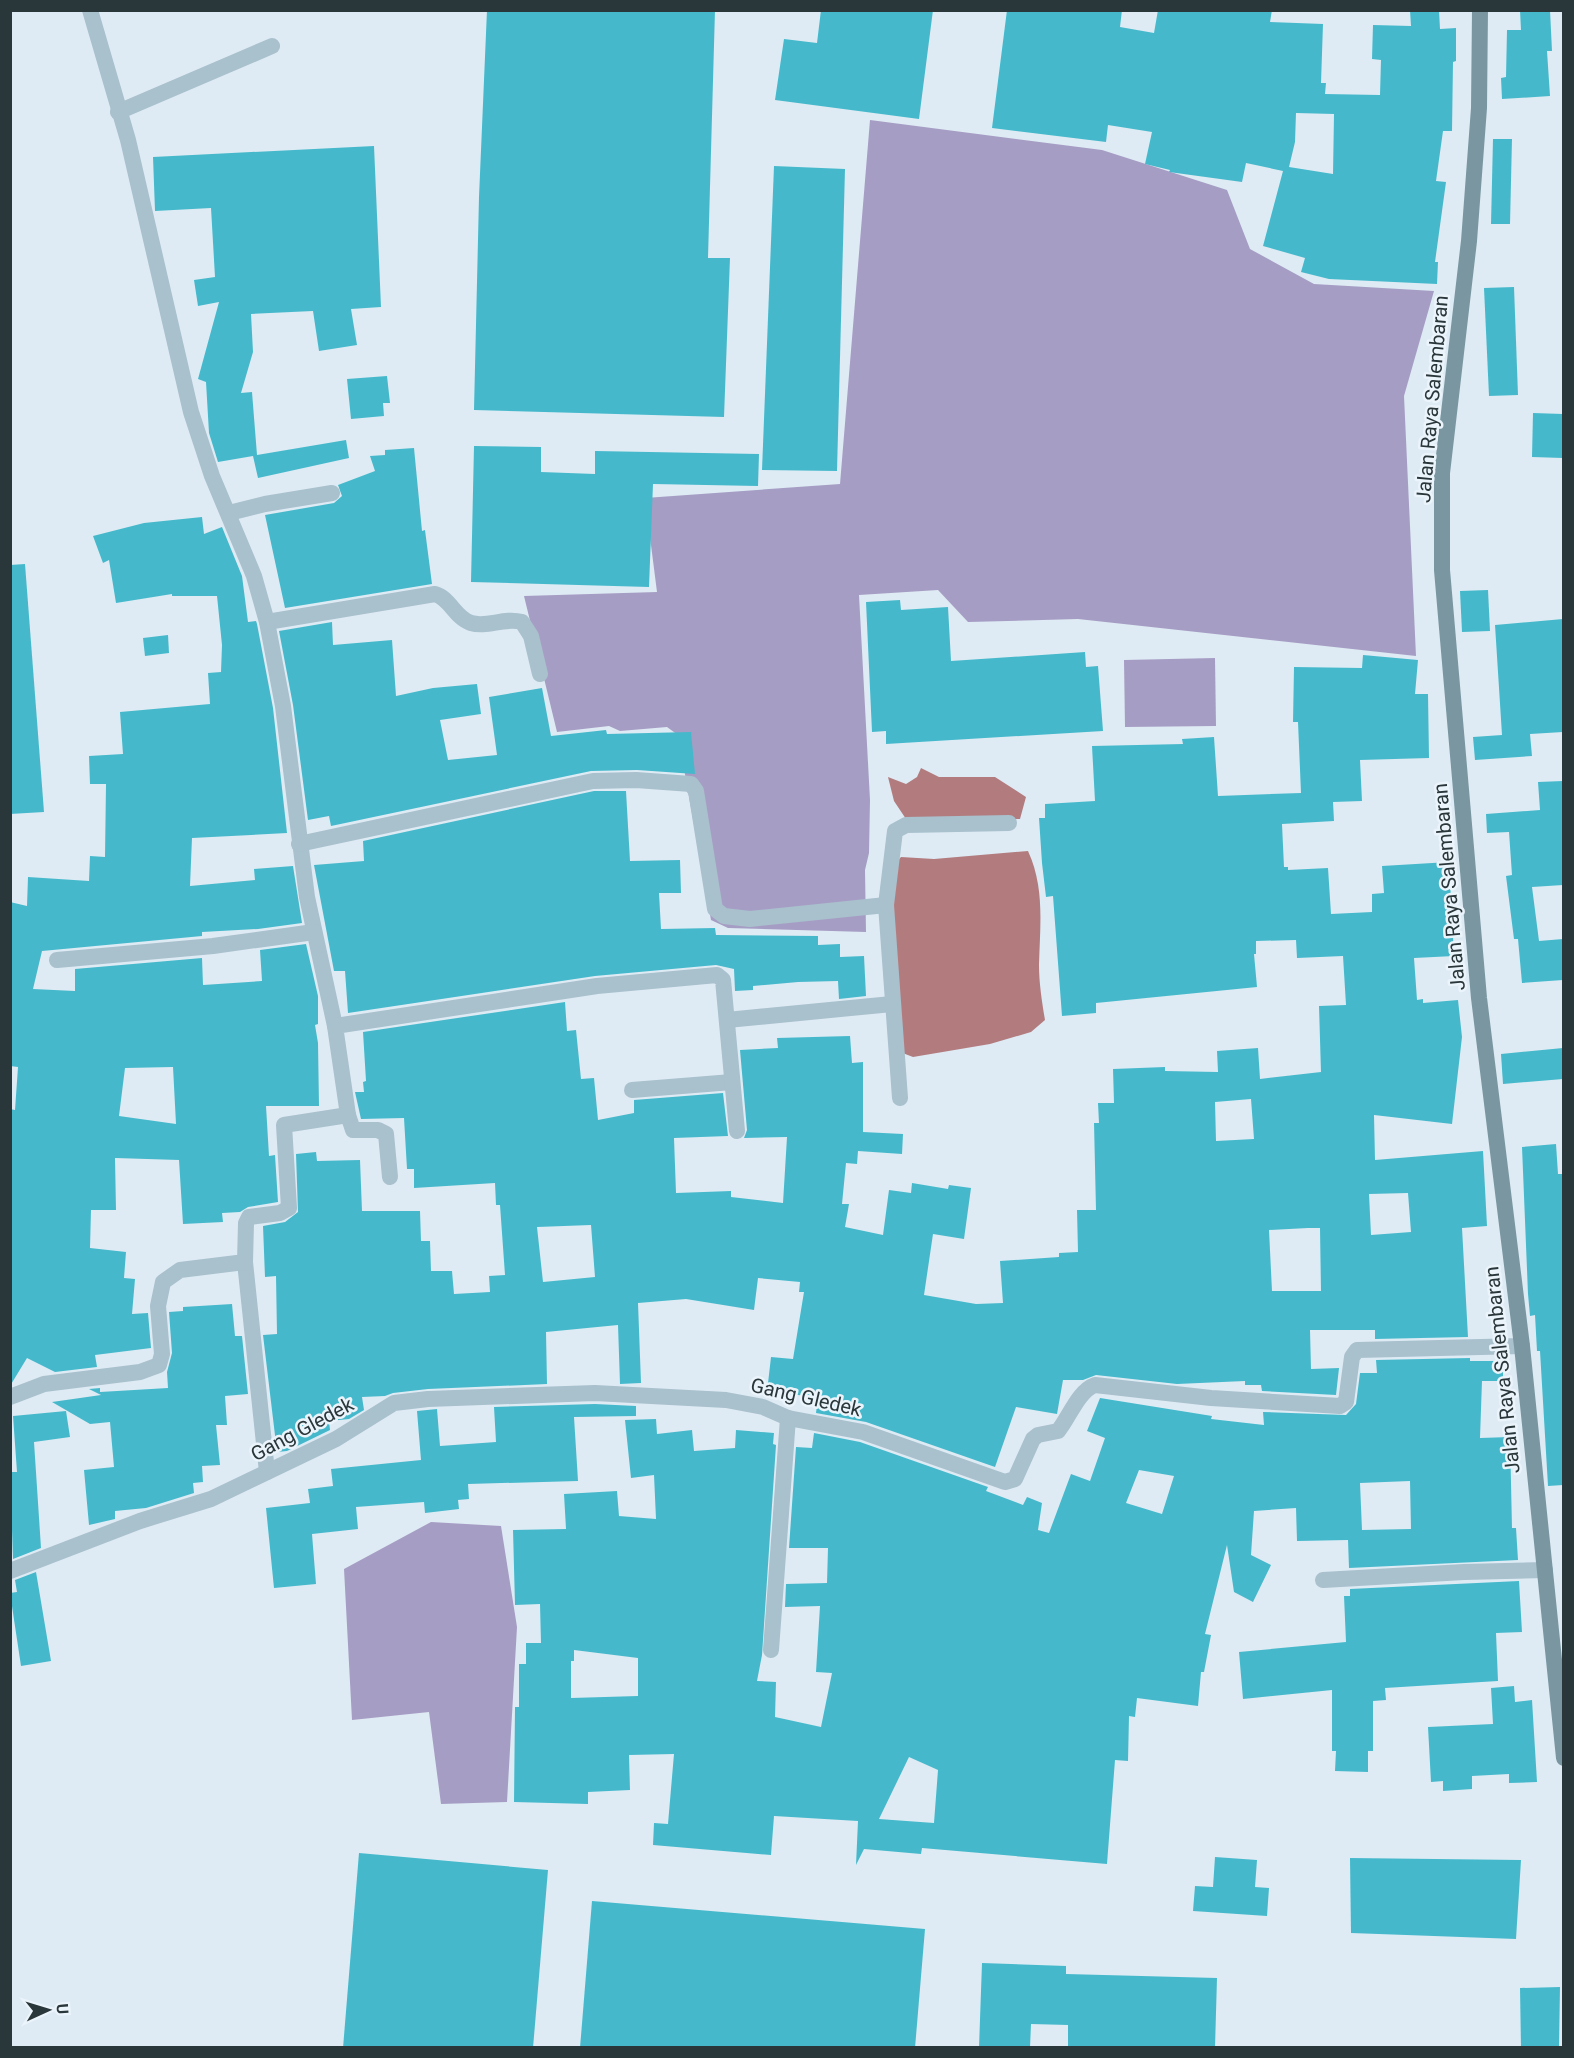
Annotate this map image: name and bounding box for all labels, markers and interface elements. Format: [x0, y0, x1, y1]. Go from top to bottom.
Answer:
street label: Jalan Raya Salembaran [1411, 294, 1453, 504]
street label: Jalan Raya Salembaran [1428, 782, 1470, 992]
street label: Jalan Raya Salembaran [1479, 1265, 1525, 1475]
street label: Gang Gledek [748, 1373, 865, 1422]
street label: Gang Gledek [247, 1392, 358, 1466]
north arrow [18, 1980, 78, 2040]
text: U [53, 2003, 72, 2015]

